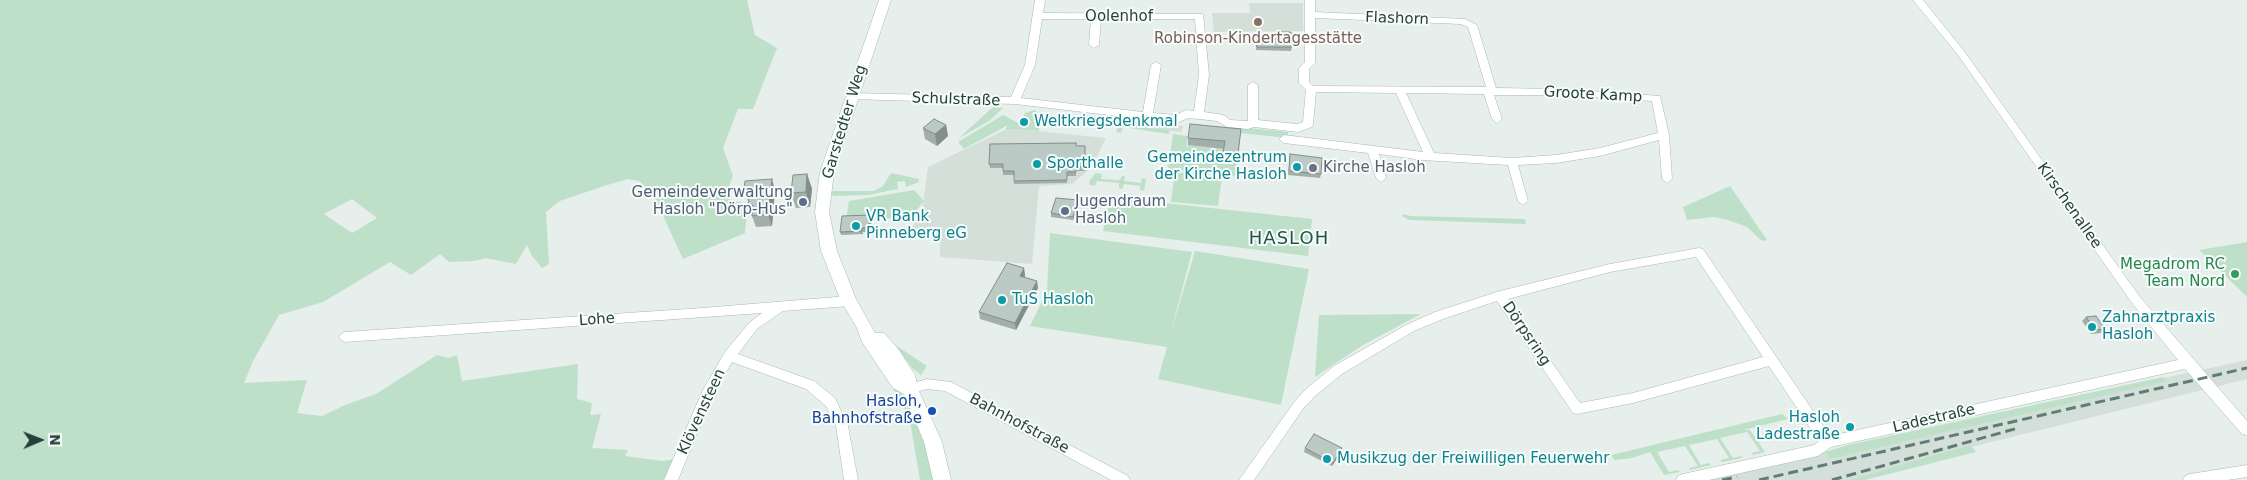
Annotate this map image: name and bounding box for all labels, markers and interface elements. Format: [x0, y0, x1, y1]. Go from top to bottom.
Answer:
street label: Oolenhof [1085, 8, 1153, 26]
street label: Flashorn [1365, 9, 1429, 29]
marker: Robinson-Kindertagesstätte [1252, 16, 1264, 28]
place label: Robinson-Kindertagesstätte [1154, 30, 1362, 48]
street label: Garstedter Weg [819, 63, 871, 181]
street label: Groote Kamp [1543, 83, 1643, 107]
street label: Schulstraße [911, 89, 1001, 111]
place label: Weltkriegsdenkmal [1034, 113, 1178, 131]
marker: Weltkriegsdenkmal [1018, 116, 1030, 128]
place label: Gemeindezentrum der Kirche Hasloh [1147, 149, 1287, 184]
place label: Sporthalle [1047, 155, 1124, 173]
marker: Sporthalle [1031, 158, 1043, 170]
place label: Kirche Hasloh [1323, 159, 1426, 177]
street label: Kirschenallee [2033, 160, 2105, 252]
marker: Gemeindezentrum der Kirche Hasloh [1291, 161, 1303, 173]
marker: Kirche Hasloh [1307, 162, 1319, 174]
place label: Gemeindeverwaltung Hasloh "Dörp-Hus" [632, 184, 793, 219]
place label: Jugendraum Hasloh [1075, 193, 1166, 228]
marker: Gemeindeverwaltung Hasloh "Dörp-Hus" [797, 196, 809, 208]
marker: Jugendraum Hasloh [1059, 205, 1071, 217]
place label: VR Bank Pinneberg eG [866, 208, 967, 243]
marker: VR Bank Pinneberg eG [850, 220, 862, 232]
district label: HASLOH [1248, 228, 1330, 250]
place label: Megadrom RC Team Nord [2120, 256, 2225, 291]
marker: Megadrom RC Team Nord [2229, 268, 2241, 280]
place label: TuS Hasloh [1012, 291, 1094, 309]
marker: TuS Hasloh [996, 294, 1008, 306]
street label: Dörpsring [1498, 298, 1554, 370]
place label: Zahnarztpraxis Hasloh [2102, 309, 2215, 344]
street label: Lohe [578, 310, 616, 330]
marker: Zahnarztpraxis Hasloh [2086, 321, 2098, 333]
street label: Klövensteen [674, 366, 730, 458]
street label: Bahnhofstraße [966, 390, 1072, 458]
place label: Hasloh, Bahnhofstraße [812, 393, 922, 428]
street label: Ladestraße [1891, 401, 1977, 437]
marker: Hasloh, Bahnhofstraße [926, 405, 938, 417]
place label: Hasloh Ladestraße [1756, 409, 1840, 444]
north arrow [15, 415, 65, 465]
marker: Hasloh Ladestraße [1844, 421, 1856, 433]
text: N [47, 434, 63, 446]
place label: Musikzug der Freiwilligen Feuerwehr [1337, 450, 1609, 468]
marker: Musikzug der Freiwilligen Feuerwehr [1321, 453, 1333, 465]

